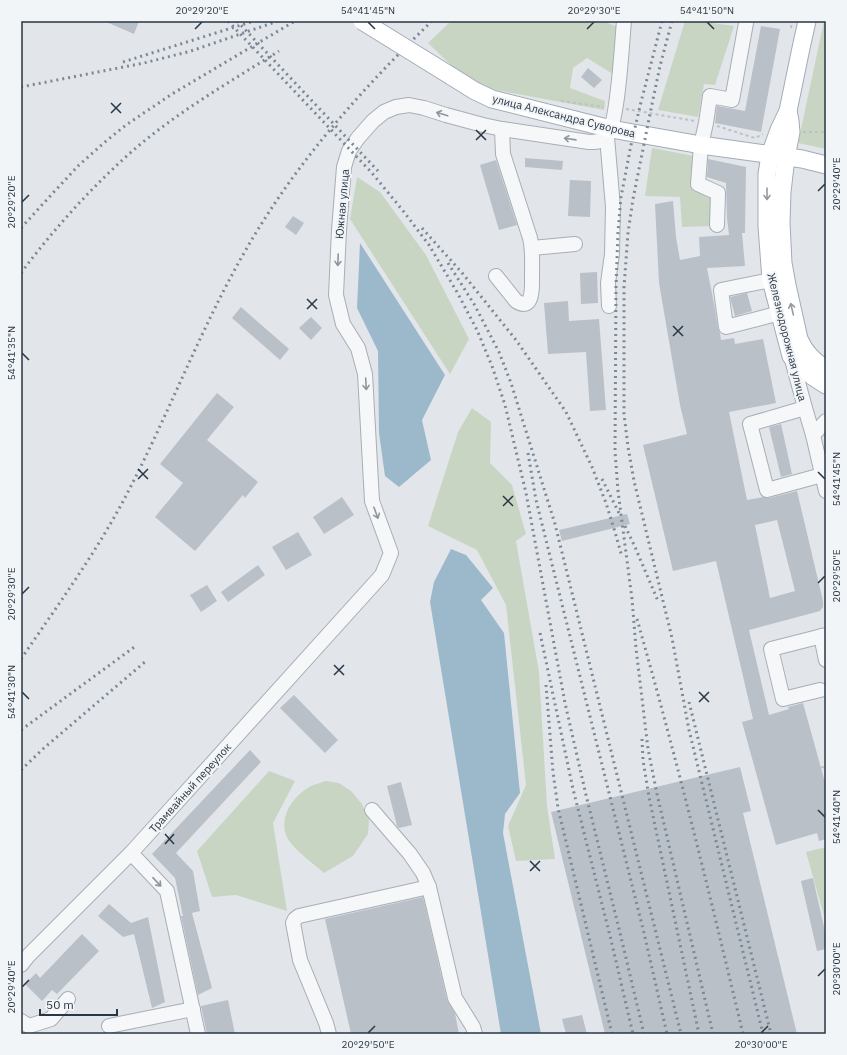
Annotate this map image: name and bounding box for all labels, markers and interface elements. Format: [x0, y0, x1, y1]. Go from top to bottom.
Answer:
text: 20°29'20"E [175, 4, 229, 17]
text: 54°41'45"N [341, 4, 395, 17]
text: 20°29'30"E [567, 4, 621, 17]
text: 54°41'50"N [680, 4, 734, 17]
street label: улица Александра Суворова [491, 91, 637, 141]
one-way arrow [436, 110, 449, 117]
one-way arrow [564, 135, 577, 143]
text: 20°29'40"E [830, 157, 843, 211]
street label: Южная улица [332, 168, 352, 240]
text: 20°29'20"E [5, 175, 18, 229]
one-way arrow [763, 187, 771, 200]
one-way arrow [334, 253, 341, 266]
street label: Железнодорожная улица [764, 271, 810, 403]
one-way arrow [788, 303, 796, 316]
text: 54°41'35"N [5, 326, 18, 380]
one-way arrow [362, 377, 370, 390]
text: 54°41'45"N [830, 452, 843, 506]
one-way arrow [373, 506, 381, 518]
text: 20°29'50"E [830, 549, 843, 603]
text: 20°29'30"E [5, 567, 18, 621]
text: 54°41'30"N [5, 665, 18, 719]
street label: Трамвайный переулок [146, 740, 234, 836]
text: 54°41'40"N [830, 790, 843, 844]
one-way arrow [153, 876, 162, 887]
text: 20°30'00"E [830, 942, 843, 996]
text: 20°29'40"E [5, 960, 18, 1014]
scale bar [40, 991, 117, 1017]
text: 50 m [46, 997, 74, 1012]
text: 20°29'50"E [341, 1038, 395, 1051]
text: 20°30'00"E [734, 1038, 788, 1051]

